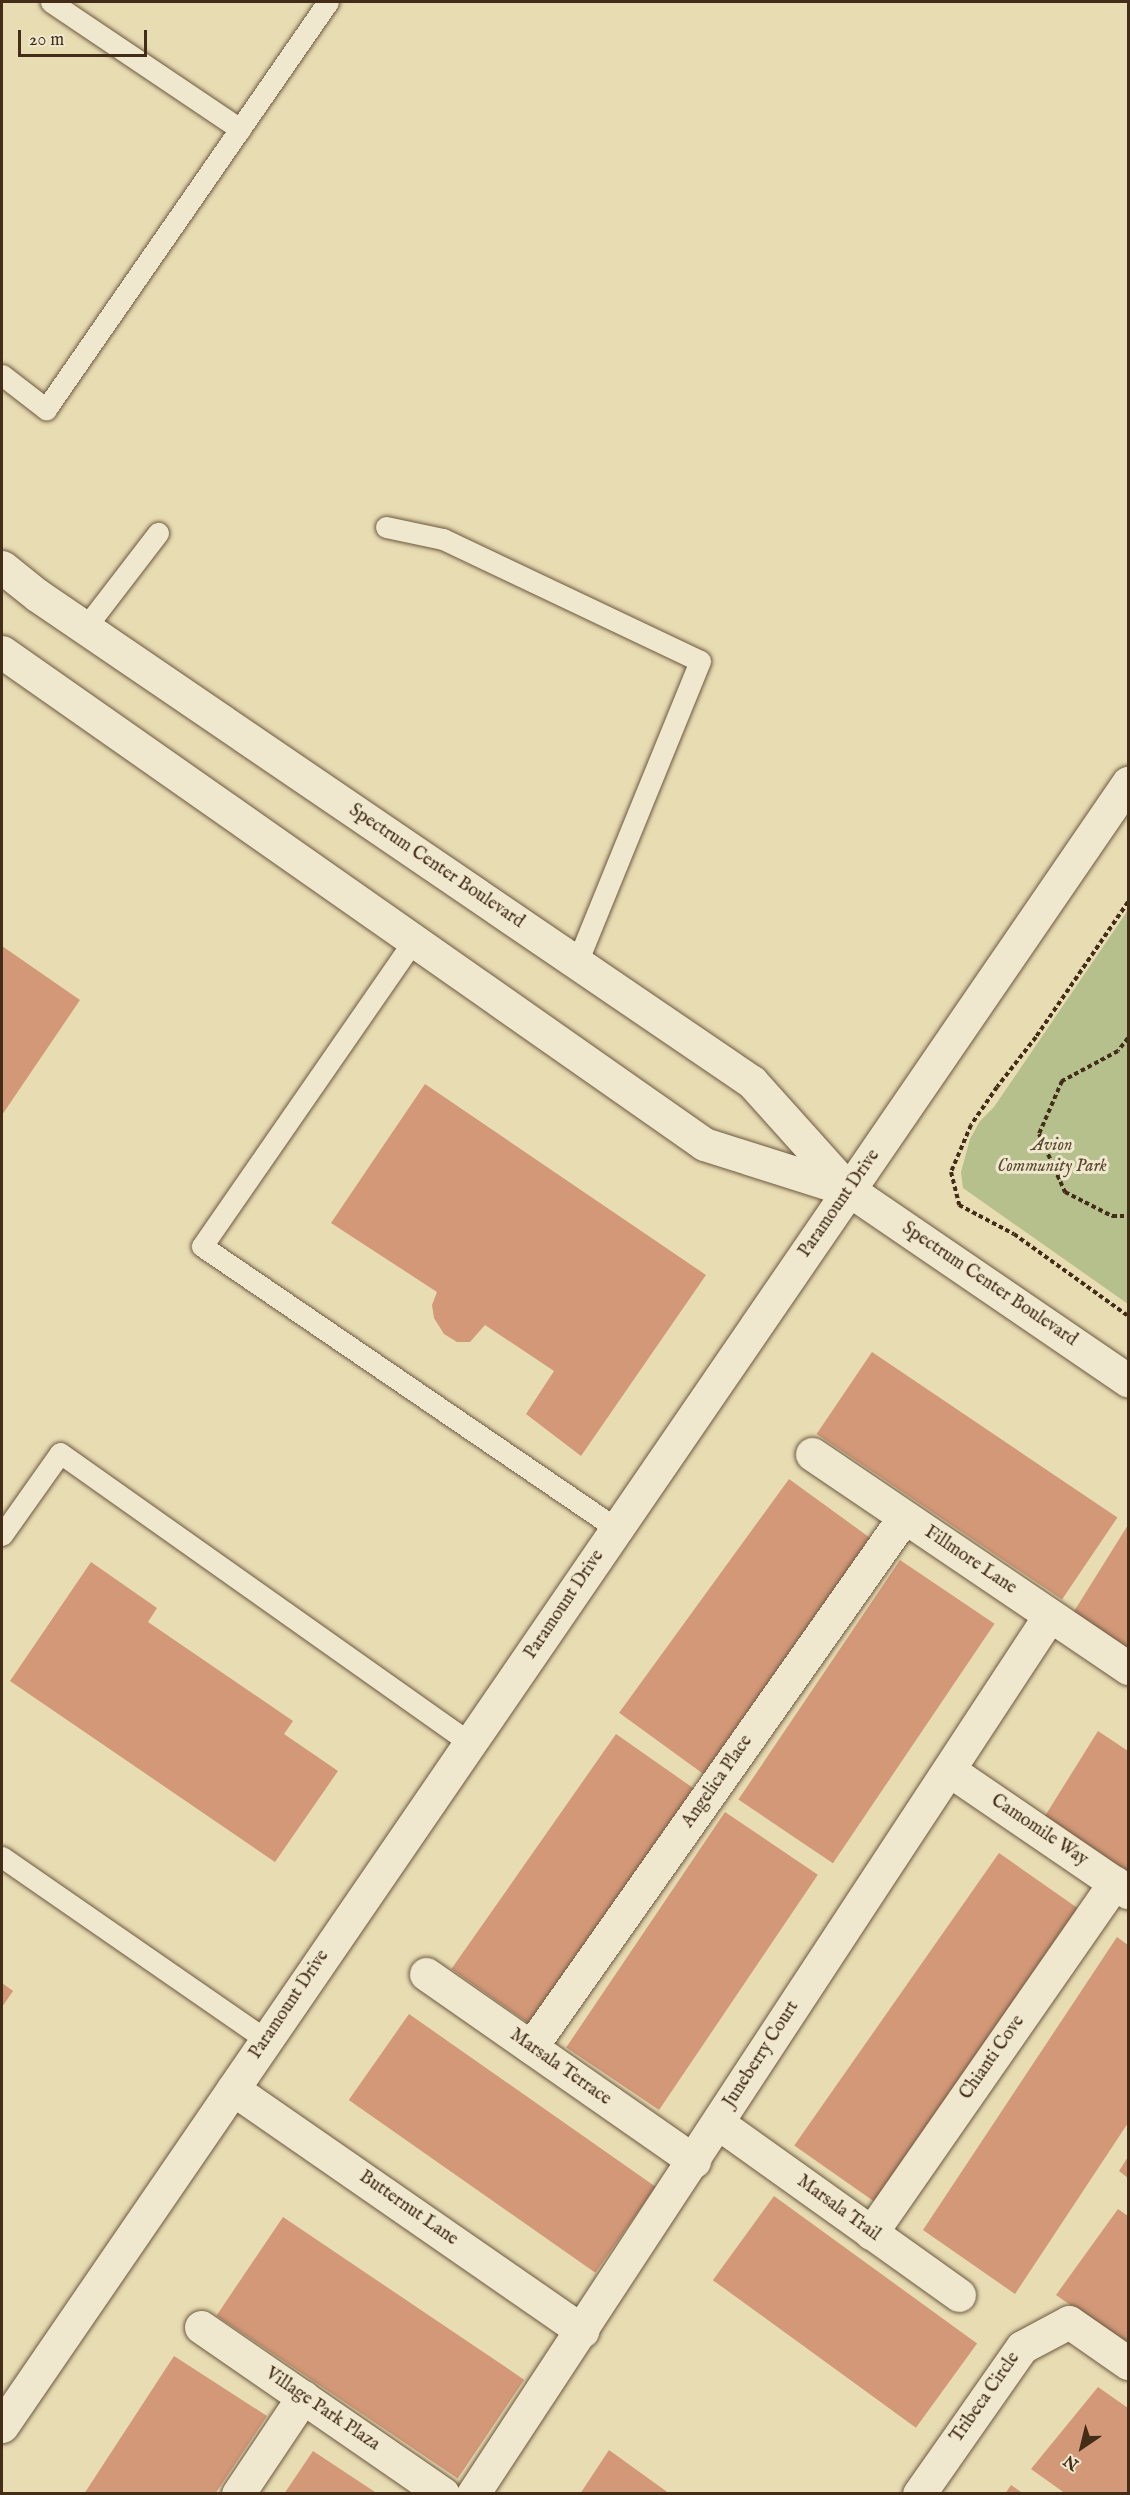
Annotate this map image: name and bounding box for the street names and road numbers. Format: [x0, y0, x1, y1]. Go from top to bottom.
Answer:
street label: Spectrum Center Boulevard [344, 800, 528, 934]
street label: Paramount Drive [795, 1146, 885, 1262]
street label: Spectrum Center Boulevard [897, 1218, 1081, 1352]
street label: Fillmore Lane [920, 1522, 1020, 1600]
street label: Paramount Drive [521, 1546, 609, 1664]
street label: Angelica Place [678, 1732, 758, 1832]
street label: Camomile Way [986, 1791, 1092, 1871]
street label: Paramount Drive [246, 1946, 334, 2064]
street label: Juneberry Court [720, 1998, 804, 2112]
street label: Chianti Cove [956, 2012, 1030, 2104]
street label: Marsala Terrace [505, 2025, 615, 2111]
street label: Butternut Lane [354, 2167, 462, 2251]
street label: Marsala Trail [792, 2171, 884, 2247]
street label: Tribeca Circle [947, 2349, 1025, 2447]
street label: Village Park Plaza [261, 2364, 383, 2456]

